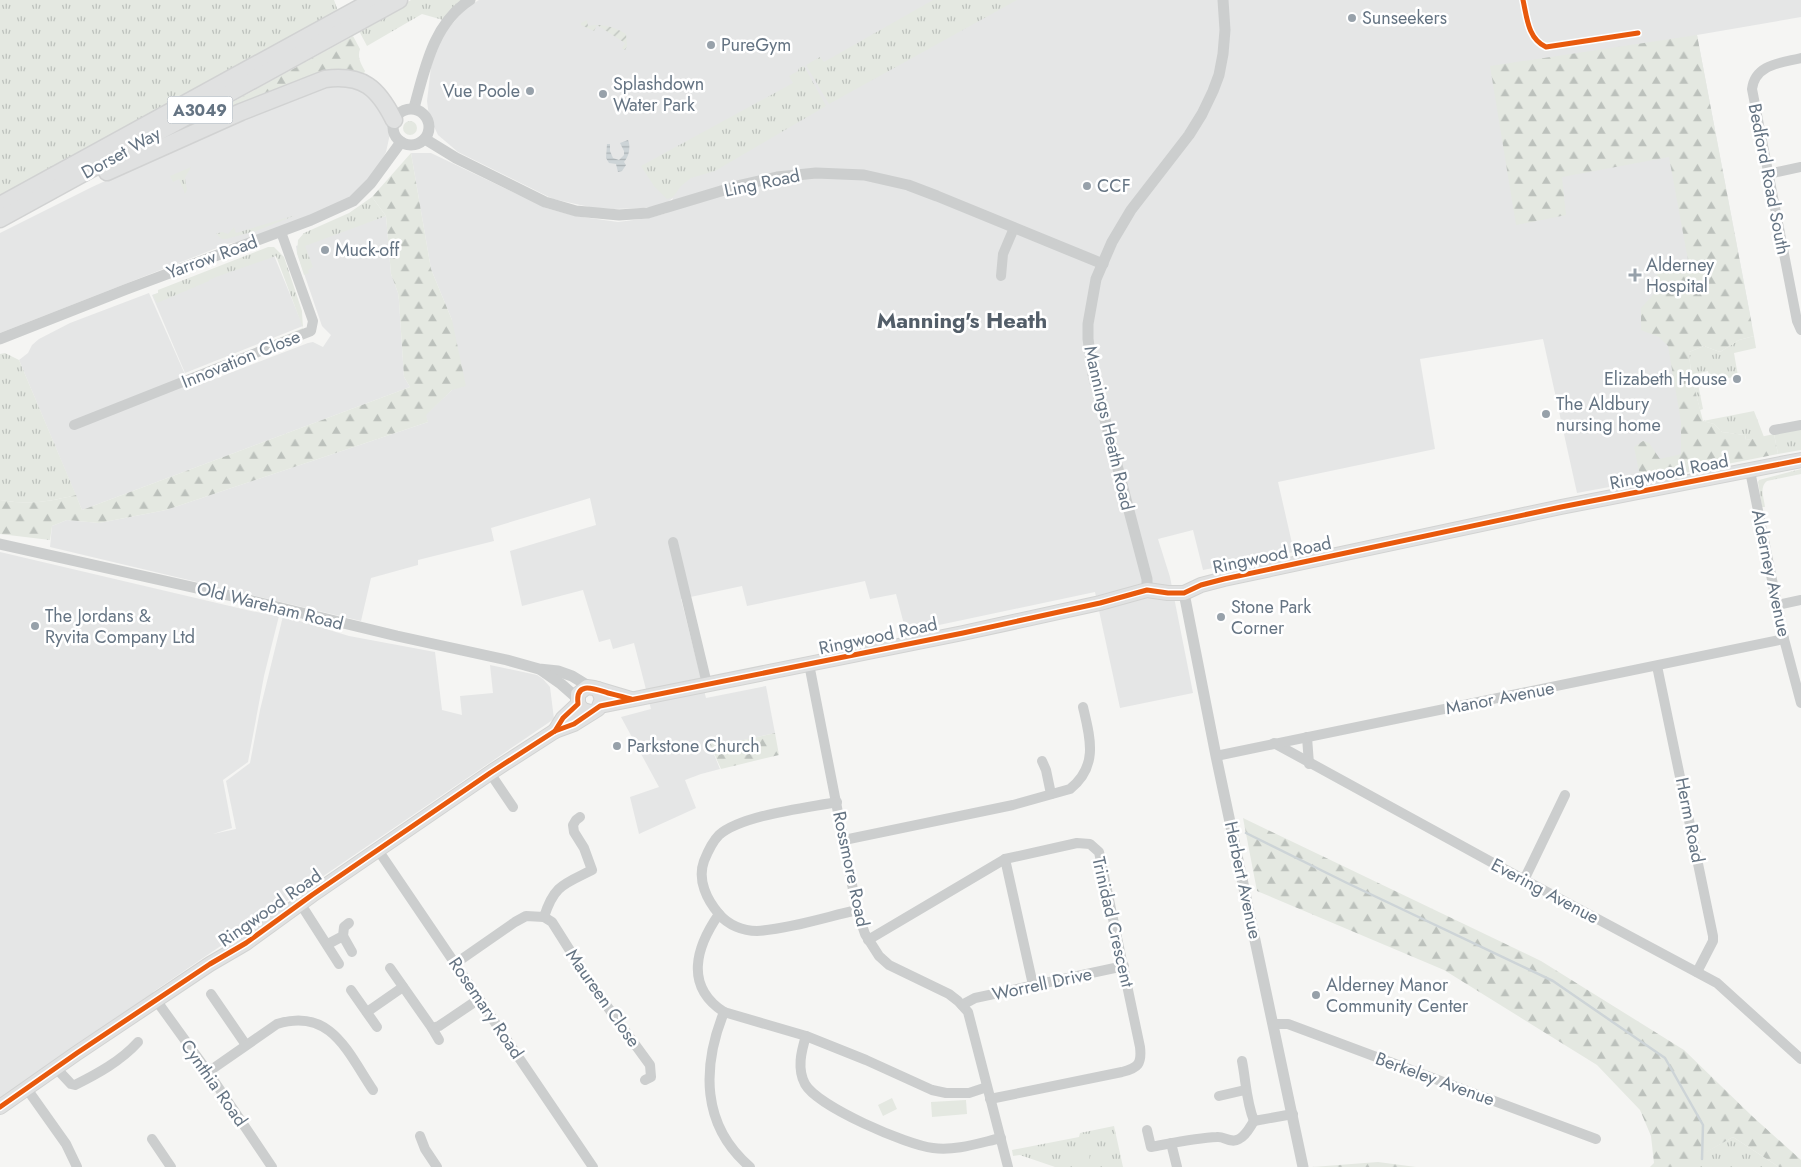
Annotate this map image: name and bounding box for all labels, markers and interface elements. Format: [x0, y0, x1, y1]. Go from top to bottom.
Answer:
place label: Sunseekers [1362, 5, 1447, 31]
marker: Sunseekers [1346, 12, 1358, 24]
place label: PureGym [721, 32, 791, 58]
marker: PureGym [705, 39, 717, 51]
place label: Splashdown Water Park [613, 71, 704, 118]
place label: Vue Poole [443, 78, 520, 104]
marker: Vue Poole [524, 85, 536, 97]
marker: Splashdown Water Park [597, 88, 609, 100]
road number: A3049 [168, 96, 232, 124]
street label: Bedford Road South [1742, 101, 1796, 257]
street label: Dorset Way [77, 121, 165, 185]
street label: Ling Road [722, 162, 802, 204]
place label: CCF [1097, 173, 1131, 199]
marker: CCF [1081, 180, 1093, 192]
street label: Yarrow Road [163, 229, 261, 285]
place label: Muck-off [335, 237, 400, 263]
marker: Muck-off [319, 244, 331, 256]
place label: Alderney Hospital [1646, 252, 1714, 299]
marker: Alderney Hospital [1628, 268, 1642, 282]
district label: Manning's Heath [877, 304, 1047, 336]
street label: Innovation Close [178, 323, 304, 395]
street label: Mannings Heath Road [1077, 343, 1141, 513]
place label: Elizabeth House [1604, 366, 1727, 392]
marker: Elizabeth House [1731, 373, 1743, 385]
place label: The Aldbury nursing home [1556, 391, 1661, 438]
marker: The Aldbury nursing home [1540, 408, 1552, 420]
street label: Ringwood Road [1607, 448, 1731, 496]
street label: Alderney Avenue [1745, 507, 1797, 639]
street label: Ringwood Road [1210, 530, 1334, 580]
street label: Old Wareham Road [194, 575, 346, 637]
place label: Stone Park Corner [1231, 594, 1311, 641]
place label: The Jordans & Ryvita Company Ltd [45, 603, 195, 650]
street label: Ringwood Road [816, 611, 940, 661]
marker: Stone Park Corner [1215, 611, 1227, 623]
marker: The Jordans & Ryvita Company Ltd [29, 620, 41, 632]
street label: Manor Avenue [1443, 675, 1557, 721]
place label: Parkstone Church [627, 733, 760, 759]
marker: Parkstone Church [611, 740, 623, 752]
street label: Herm Road [1669, 775, 1711, 865]
street label: Rossmore Road [826, 809, 876, 929]
street label: Herbert Avenue [1218, 819, 1268, 941]
street label: Evering Avenue [1486, 852, 1604, 930]
street label: Trinidad Crescent [1085, 854, 1141, 990]
street label: Ringwood Road [213, 863, 327, 953]
street label: Maureen Close [559, 944, 647, 1052]
street label: Rosemary Road [442, 952, 530, 1064]
street label: Worrell Drive [990, 961, 1094, 1007]
place label: Alderney Manor Community Center [1326, 972, 1469, 1019]
marker: Alderney Manor Community Center [1310, 989, 1322, 1001]
street label: Cynthia Road [174, 1034, 254, 1132]
street label: Berkeley Avenue [1372, 1045, 1498, 1113]

